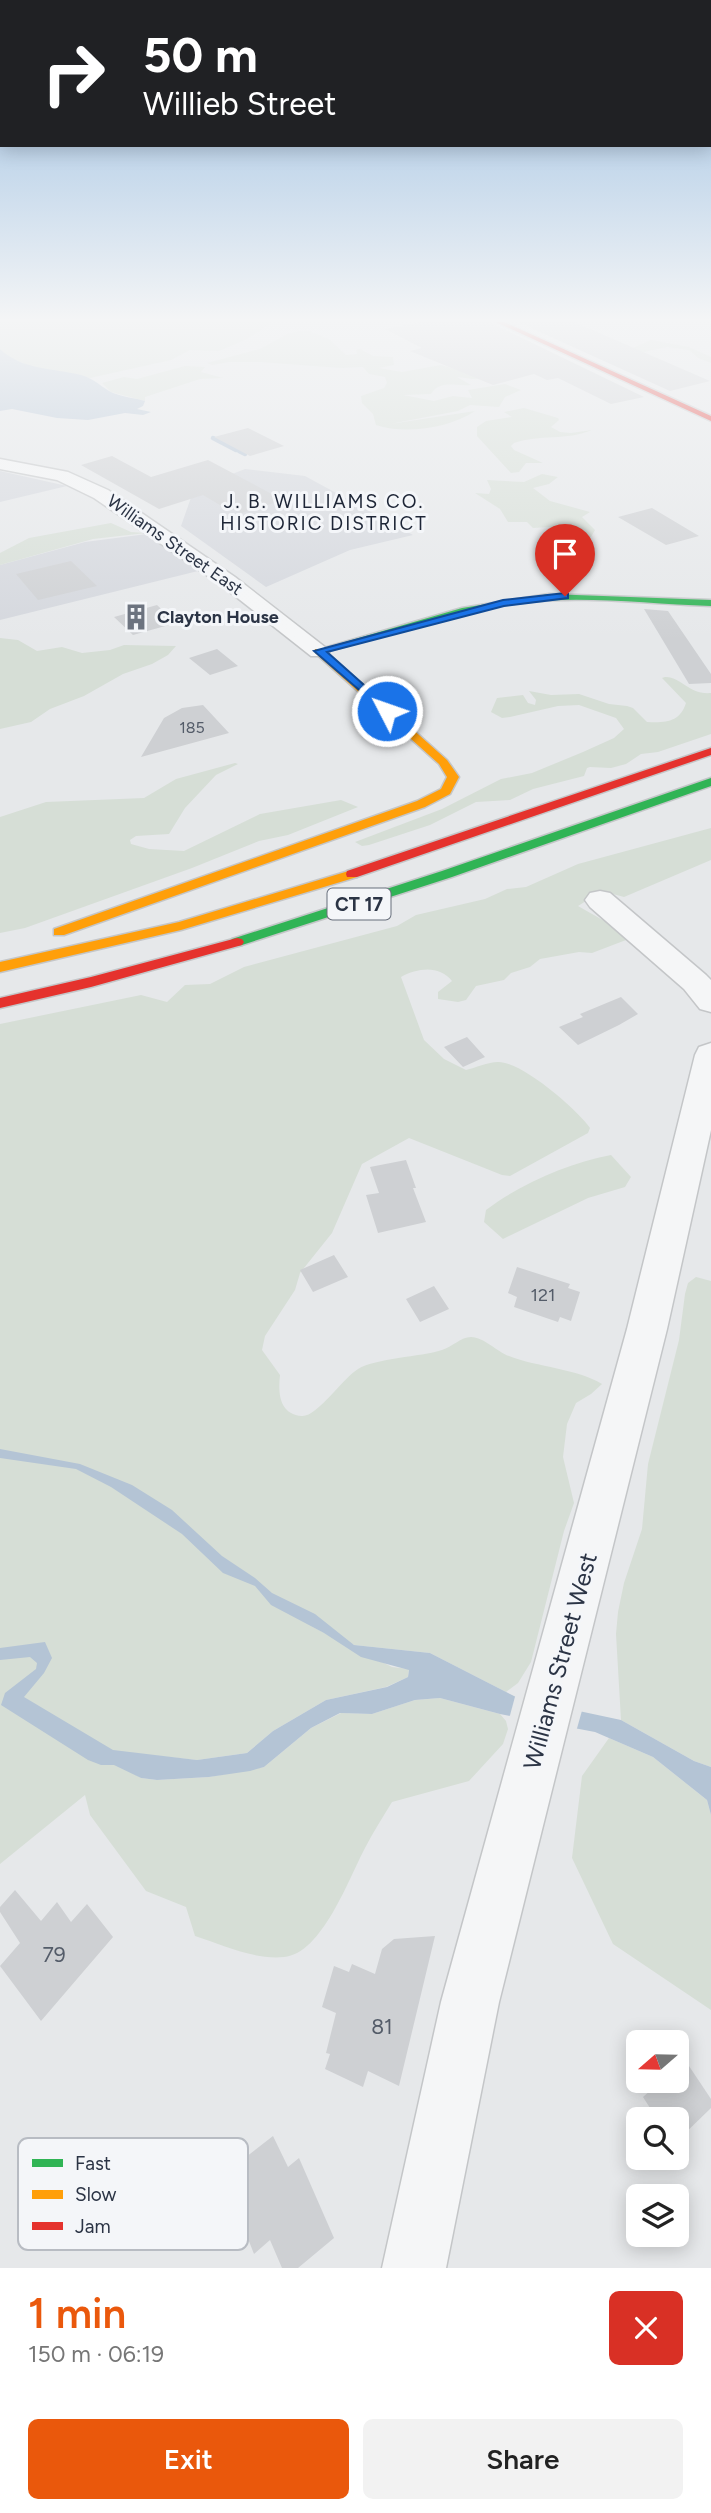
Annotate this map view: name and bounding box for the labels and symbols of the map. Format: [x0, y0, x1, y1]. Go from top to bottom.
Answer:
street label: Williams Street East [103, 490, 247, 600]
district label: J. B. WILLIAMS CO. HISTORIC DISTRICT [220, 490, 428, 535]
pin [535, 524, 595, 596]
building icon: Clayton House [121, 602, 151, 632]
place label: Clayton House [157, 606, 279, 628]
position arrow [350, 674, 424, 748]
house number: 185 [179, 718, 205, 737]
road number: CT 17 [328, 888, 390, 920]
house number: 121 [531, 1284, 555, 1306]
street label: Williams Street West [517, 1550, 603, 1772]
house number: 79 [42, 1942, 66, 1967]
house number: 81 [371, 2014, 393, 2039]
north arrow [626, 2030, 690, 2093]
legend [18, 2138, 248, 2250]
text: Fast [75, 2152, 111, 2175]
text: Slow [75, 2183, 117, 2206]
text: Jam [75, 2215, 111, 2238]

